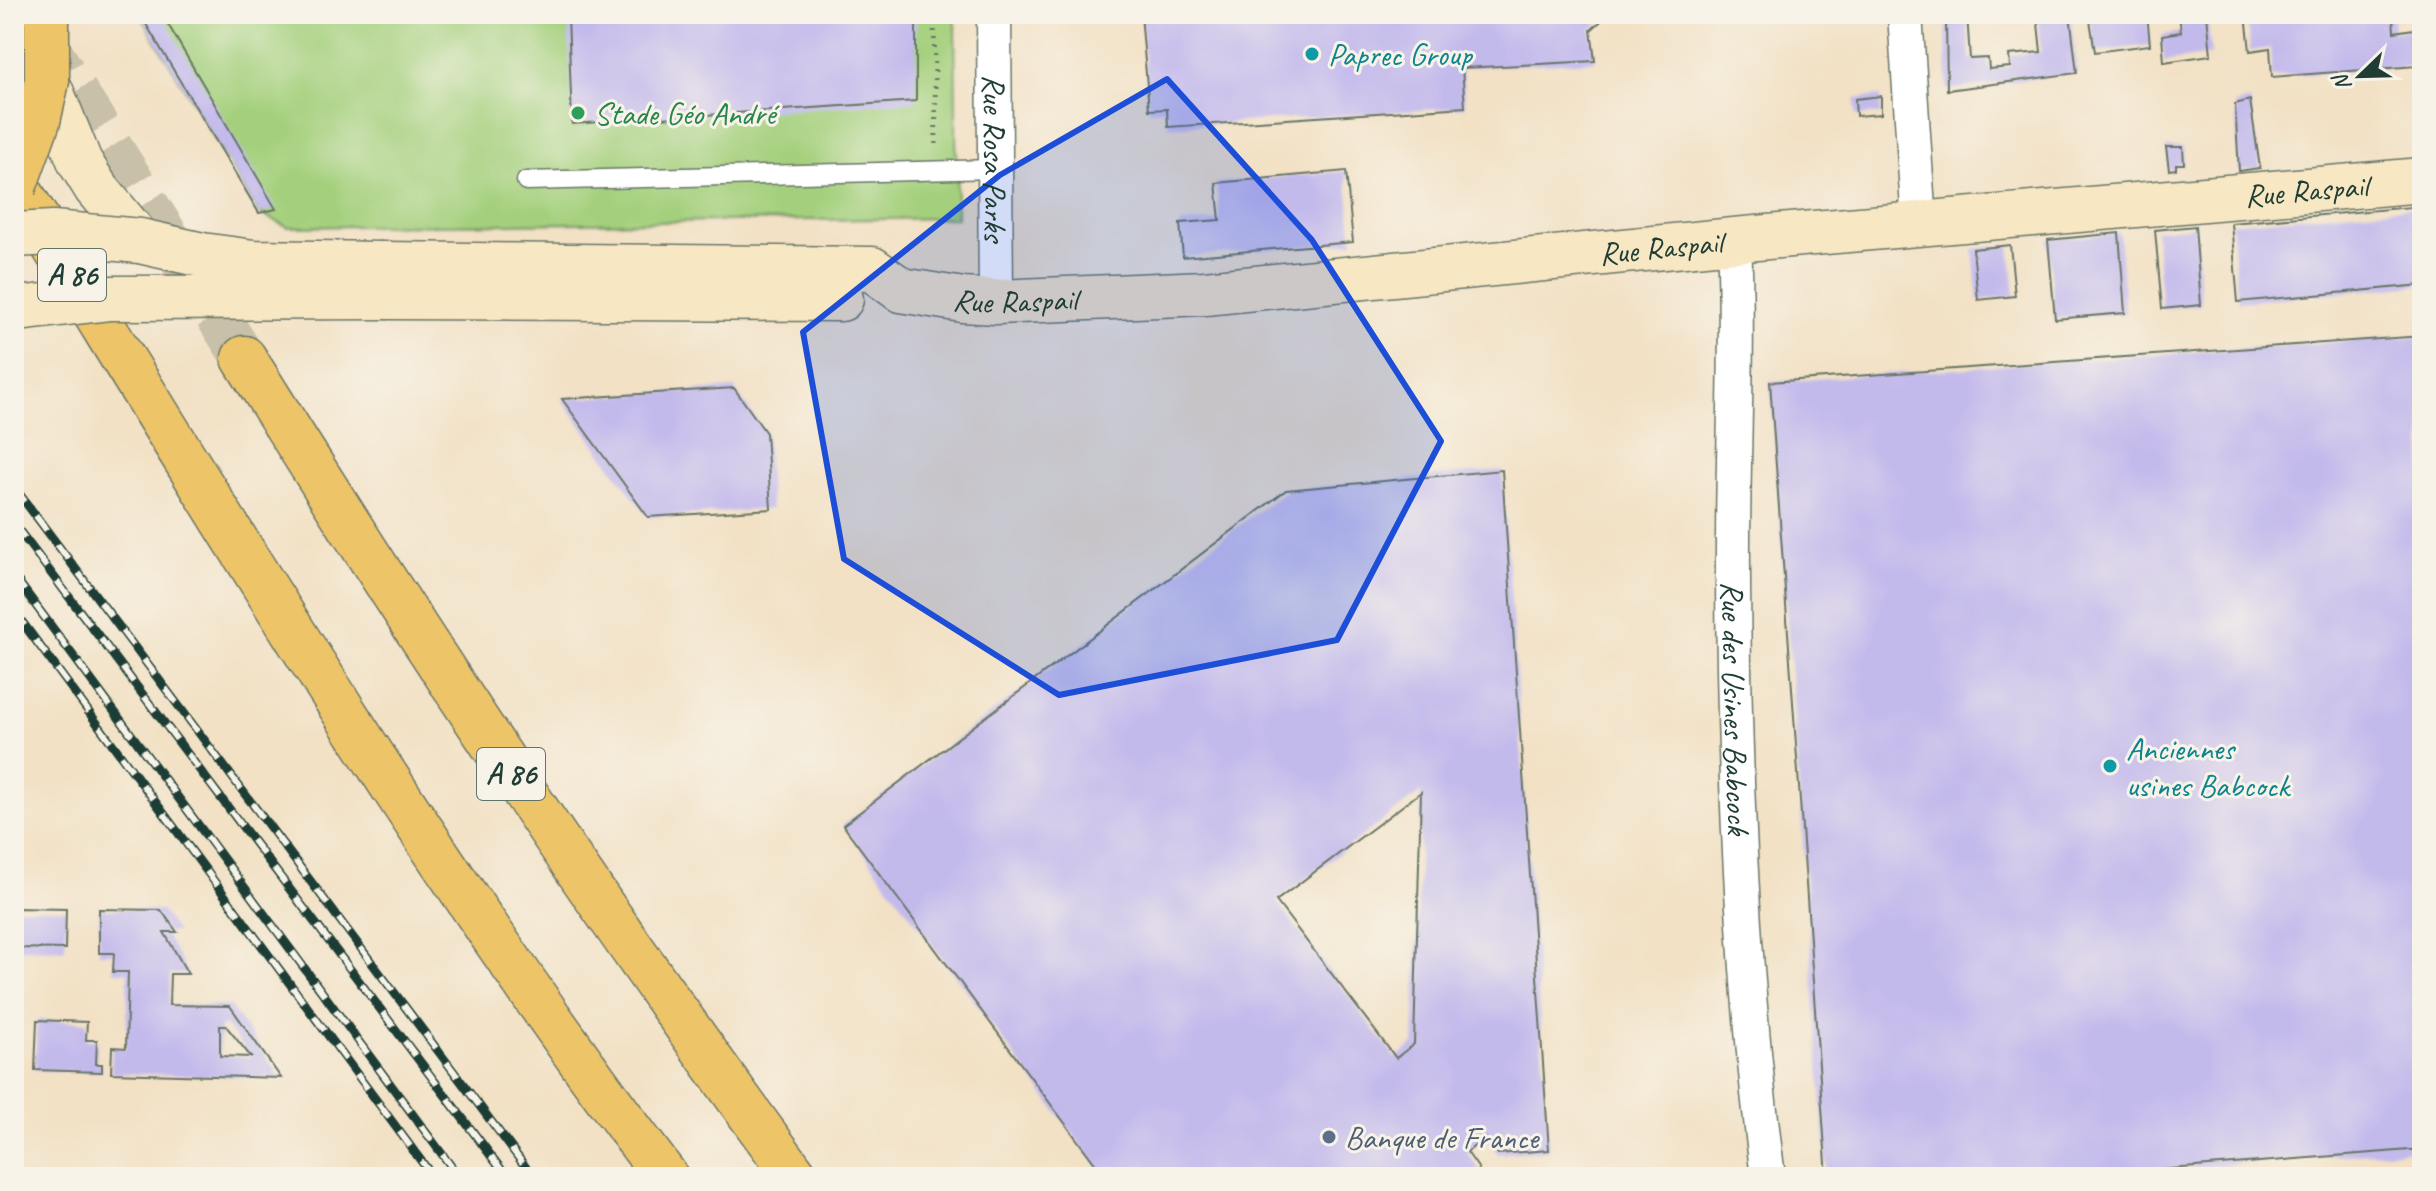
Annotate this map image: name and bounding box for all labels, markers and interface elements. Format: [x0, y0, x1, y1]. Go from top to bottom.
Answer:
place label: Paprec Group [1328, 34, 1473, 75]
north arrow [2320, 36, 2400, 116]
marker: Paprec Group [1303, 45, 1321, 63]
text: N [2326, 69, 2358, 95]
street label: Rue Rosa Parks [974, 74, 1016, 245]
place label: Stade Géo André [594, 93, 780, 134]
marker: Stade Géo André [569, 104, 587, 122]
street label: Rue Raspail [2243, 164, 2375, 216]
street label: Rue Raspail [1597, 220, 1730, 274]
road number: A 86 [38, 249, 106, 301]
street label: Rue Raspail [950, 278, 1084, 323]
street label: Rue des Usines Babcock [1713, 581, 1760, 838]
place label: Anciennes usines Babcock [2126, 728, 2291, 806]
road number: A 86 [477, 748, 545, 800]
marker: Anciennes usines Babcock [2101, 757, 2119, 775]
place label: Banque de France [1345, 1117, 1541, 1158]
marker: Banque de France [1320, 1128, 1338, 1146]

